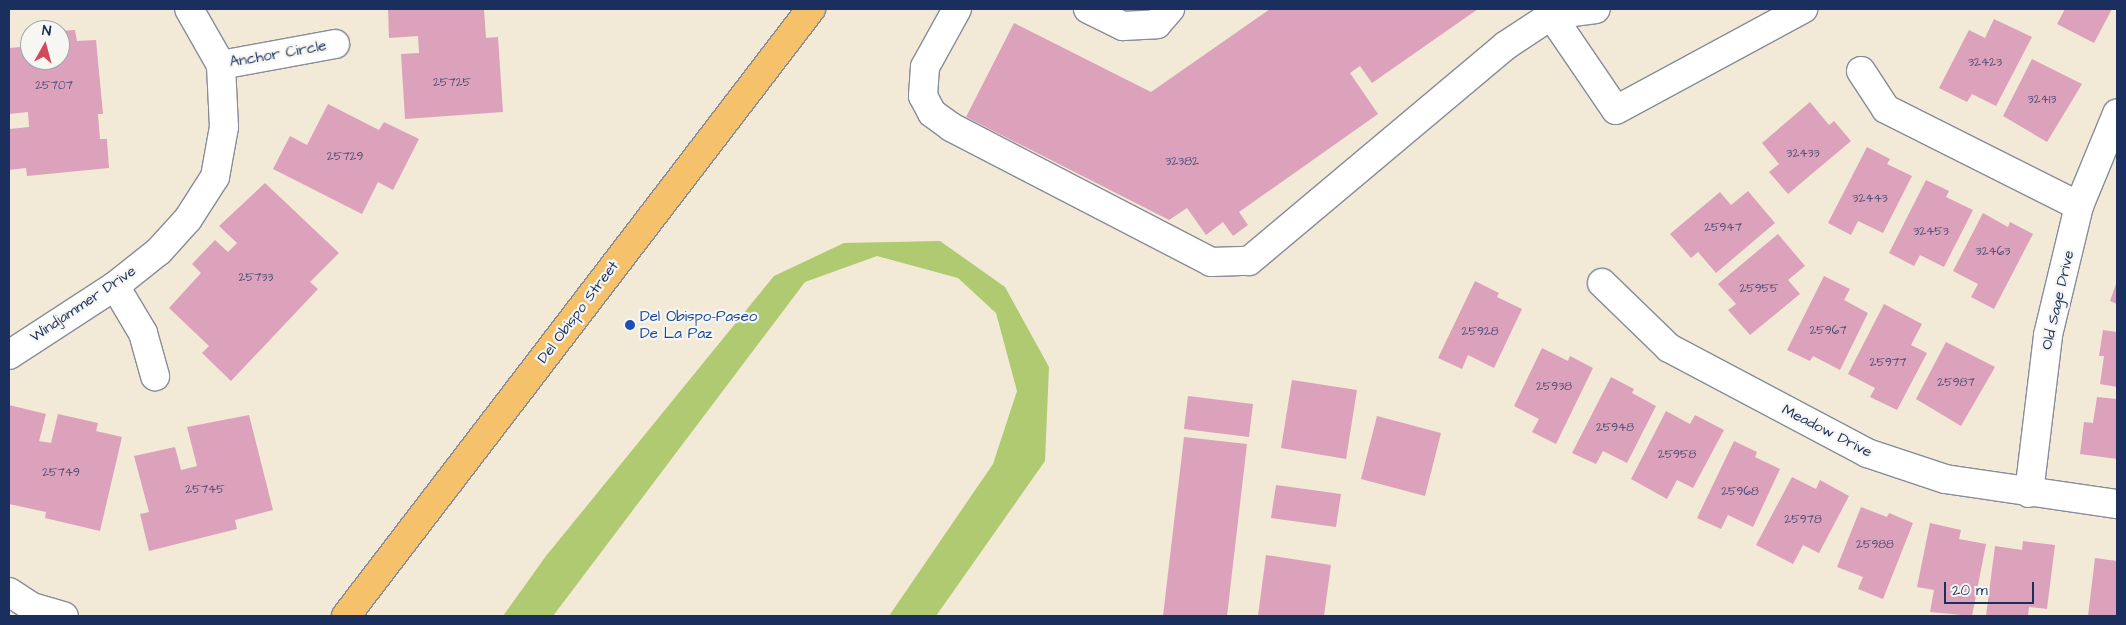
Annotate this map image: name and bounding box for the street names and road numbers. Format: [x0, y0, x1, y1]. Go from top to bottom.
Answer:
street label: Anchor Circle [228, 37, 328, 71]
street label: Old Sage Drive [2038, 249, 2078, 351]
street label: Del Obispo Street [534, 257, 622, 367]
street label: Windjammer Drive [27, 262, 139, 346]
street label: Meadow Drive [1779, 401, 1875, 461]

